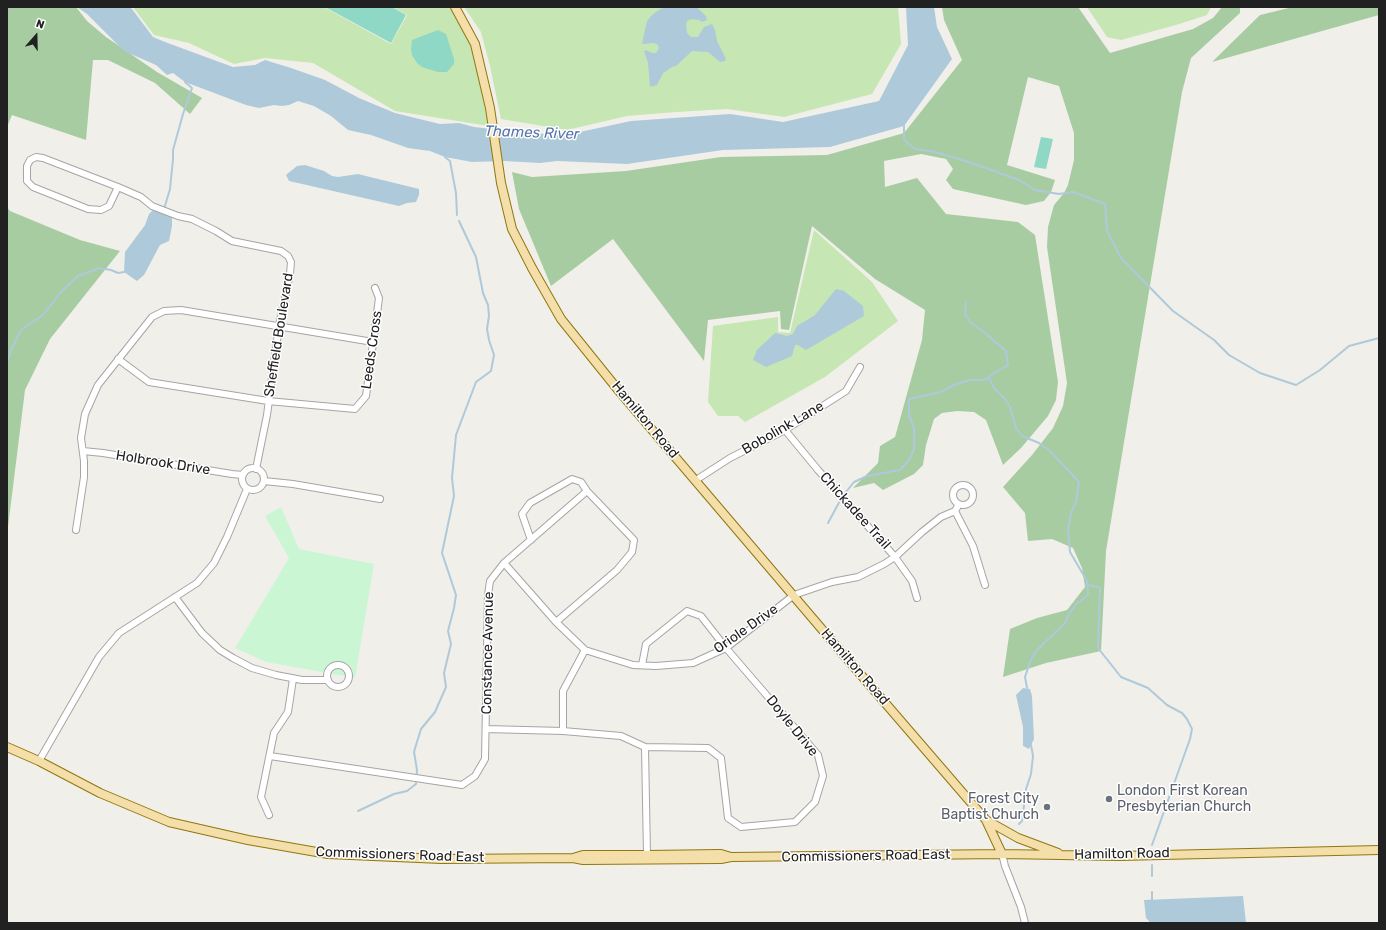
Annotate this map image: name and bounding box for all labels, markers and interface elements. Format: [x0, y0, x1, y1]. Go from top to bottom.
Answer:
north arrow [16, 16, 56, 56]
text: N [34, 17, 46, 32]
water label: Thames River [484, 122, 580, 144]
street label: Sheffield Boulevard [261, 272, 297, 398]
street label: Leeds Cross [358, 310, 386, 390]
street label: Hamilton Road [608, 378, 682, 462]
street label: Bobolink Lane [739, 398, 827, 458]
street label: Holbrook Drive [115, 447, 211, 479]
street label: Chickadee Trail [816, 469, 894, 553]
street label: Constance Avenue [479, 592, 497, 714]
street label: Oriole Drive [711, 601, 781, 657]
street label: Hamilton Road [817, 625, 893, 709]
street label: Doyle Drive [762, 692, 822, 760]
place label: London First Korean Presbyterian Church [1117, 783, 1251, 816]
place label: Forest City Baptist Church [941, 791, 1039, 824]
marker: London First Korean Presbyterian Church [1104, 794, 1114, 804]
marker: Forest City Baptist Church [1042, 802, 1052, 812]
street label: Commissioners Road East [315, 844, 485, 866]
street label: Hamilton Road [1074, 845, 1170, 863]
street label: Commissioners Road East [781, 846, 951, 866]

